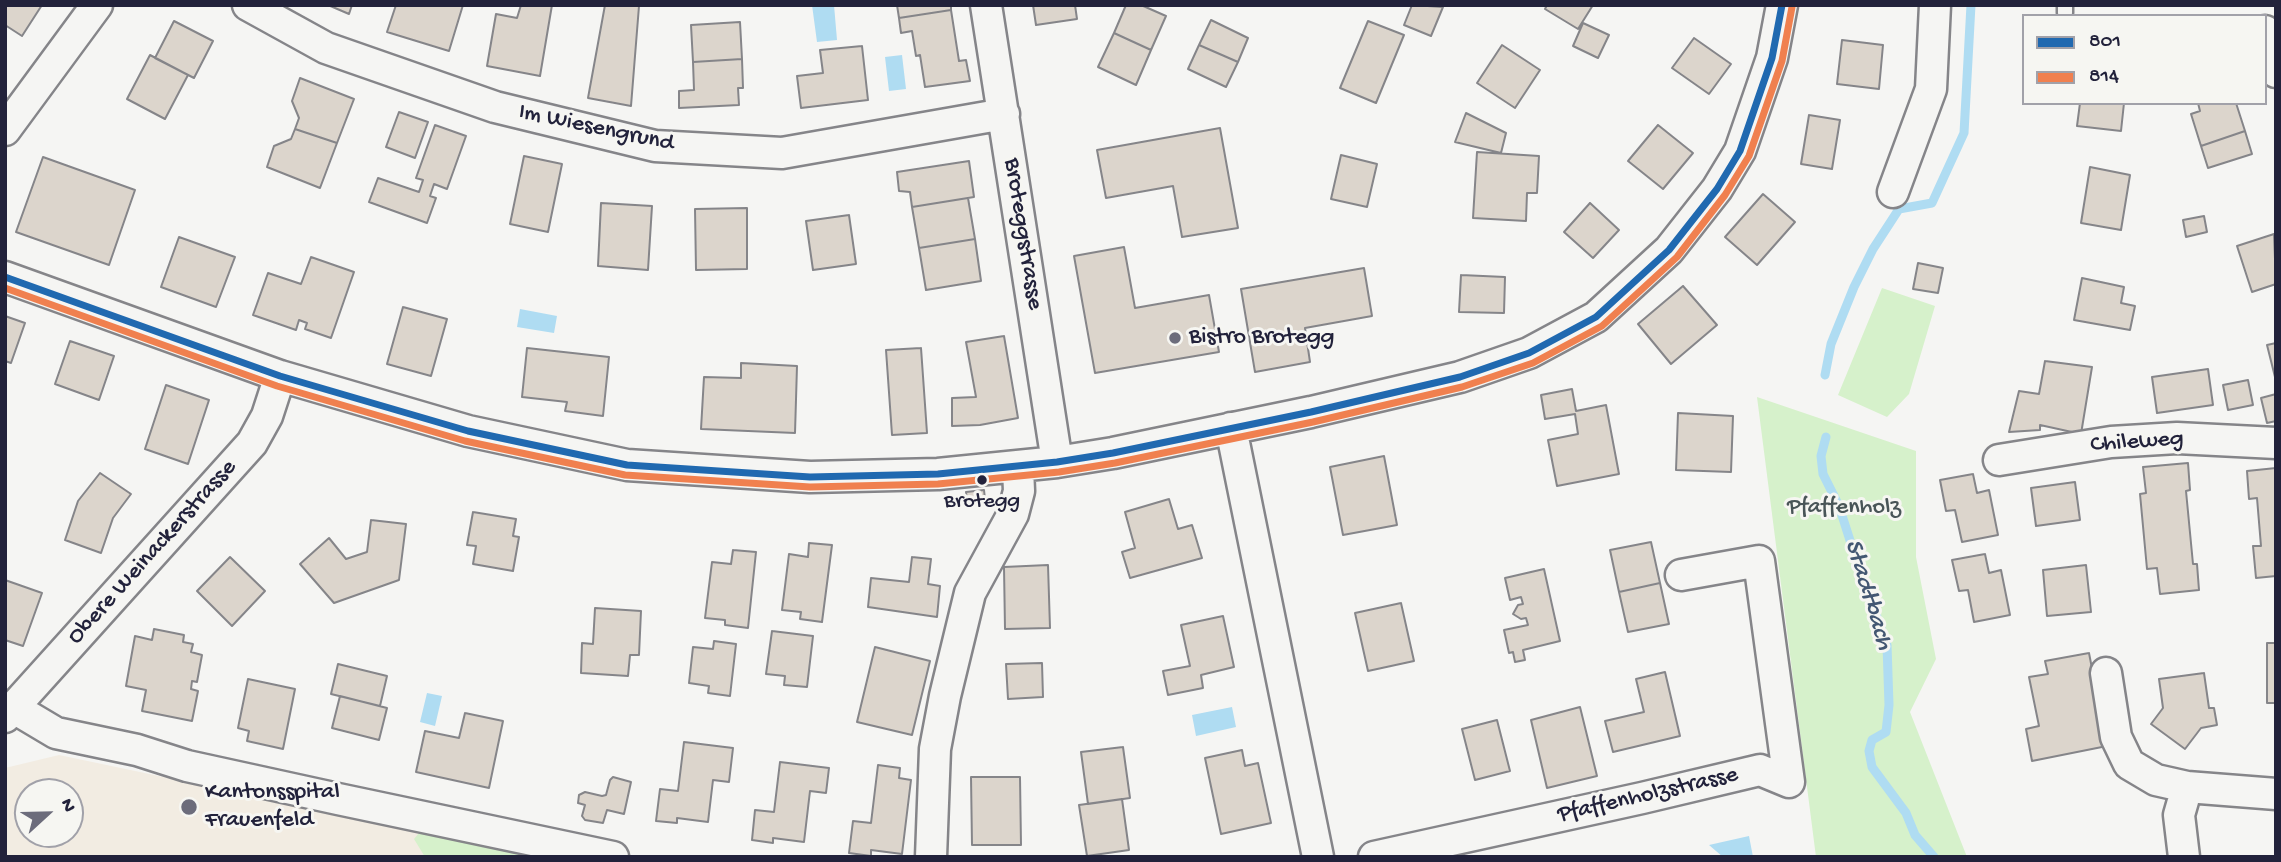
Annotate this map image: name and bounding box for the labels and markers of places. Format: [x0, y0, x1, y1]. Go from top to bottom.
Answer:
place label: Bistro Brotegg [1189, 324, 1334, 352]
marker: Bistro Brotegg [1167, 330, 1183, 346]
marker: Brotegg [975, 473, 989, 487]
place label: Brotegg [944, 490, 1020, 516]
place label: Kantonsspital Frauenfeld [205, 779, 340, 835]
marker: Kantonsspital Frauenfeld [179, 797, 199, 817]

